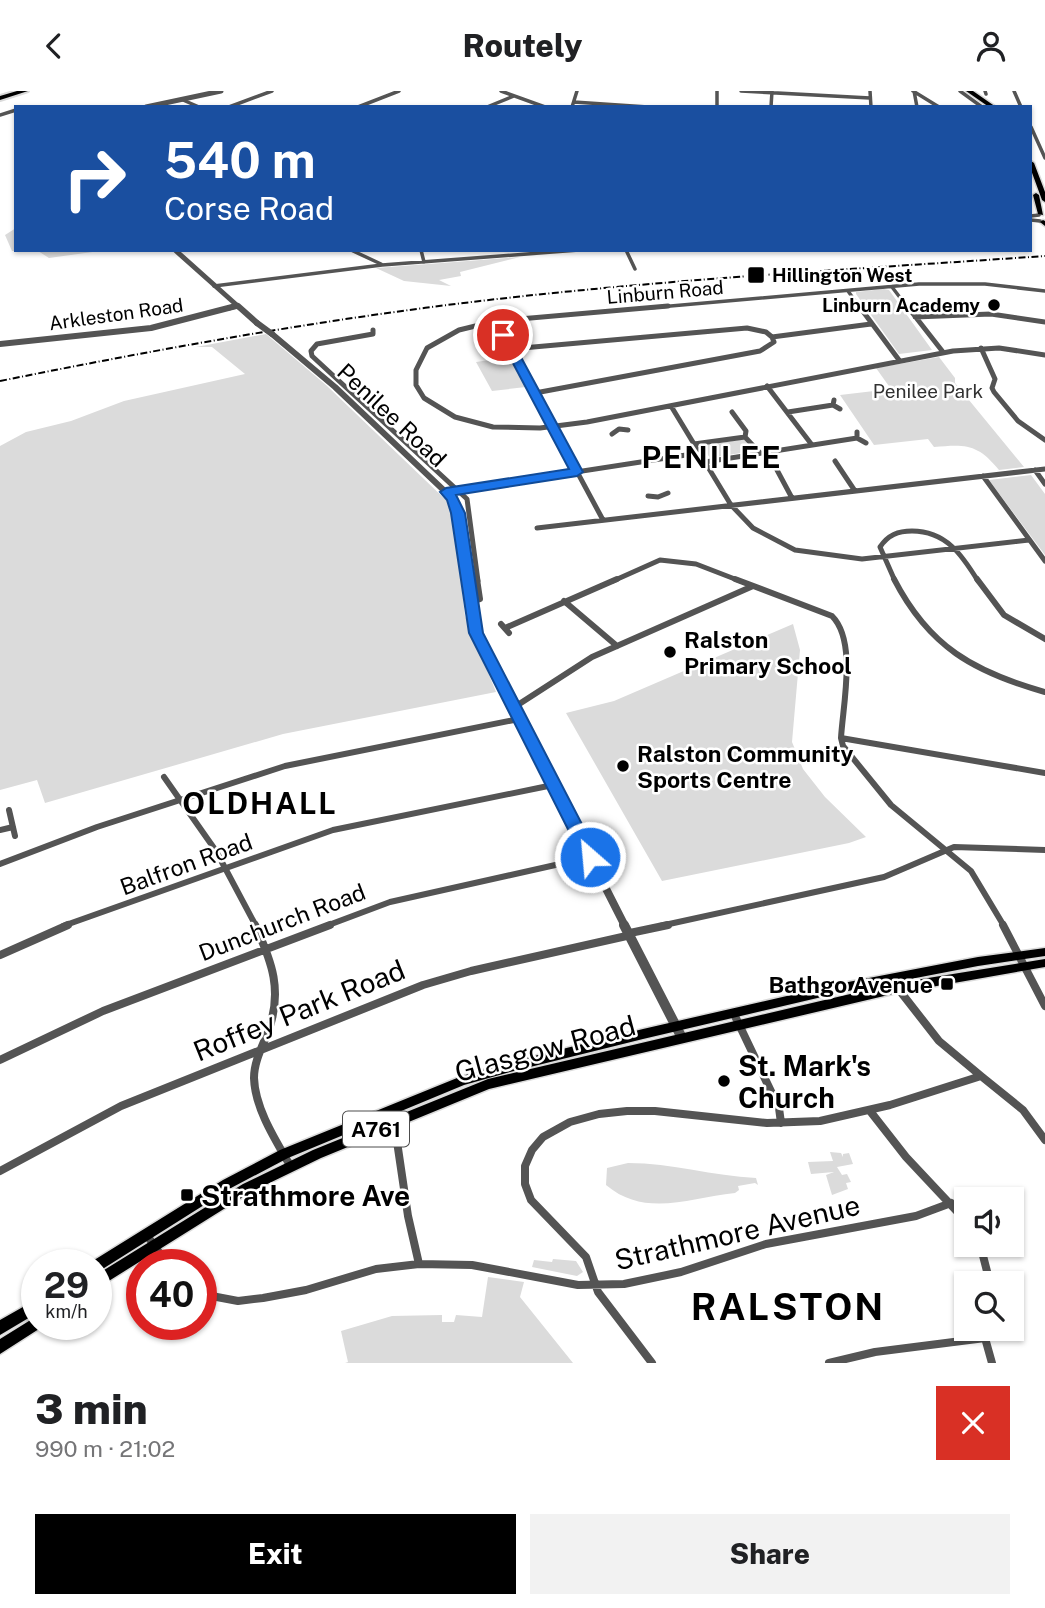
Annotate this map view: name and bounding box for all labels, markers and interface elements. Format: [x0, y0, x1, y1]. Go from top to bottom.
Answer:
icon: back [35, 27, 73, 65]
text: Routely [463, 27, 582, 64]
icon: person [972, 27, 1010, 65]
text: 540 m [164, 131, 316, 189]
icon: right [49, 133, 140, 224]
text: Corse Road [164, 190, 334, 227]
place label: Hillington West [772, 264, 913, 286]
marker: Hillington West [746, 265, 766, 285]
street label: Linburn Road [606, 276, 724, 308]
street label: Arkleston Road [47, 294, 185, 334]
place label: Linburn Academy [822, 294, 980, 316]
marker: Linburn Academy [986, 297, 1002, 313]
pin [473, 305, 533, 365]
icon: arrive [484, 316, 522, 354]
street label: Penilee Road [332, 358, 452, 472]
park label: Penilee Park [873, 380, 983, 402]
district label: PENILEE [642, 439, 782, 475]
place label: Ralston Primary School [684, 626, 852, 679]
marker: Ralston Primary School [662, 644, 678, 660]
place label: Ralston Community Sports Centre [637, 740, 854, 793]
marker: Ralston Community Sports Centre [615, 758, 631, 774]
district label: OLDHALL [182, 785, 338, 821]
position arrow [553, 820, 627, 894]
street label: Balfron Road [116, 828, 256, 900]
street label: Dunchurch Road [195, 878, 369, 966]
street label: Roffey Park Road [188, 953, 410, 1067]
place label: Bathgo Avenue [768, 971, 933, 998]
marker: Bathgo Avenue [939, 976, 955, 992]
street label: Glasgow Road [451, 1008, 639, 1088]
place label: St. Mark's Church [738, 1049, 871, 1114]
marker: St. Mark's Church [716, 1073, 732, 1089]
road number: A761 [343, 1111, 409, 1147]
place label: Strathmore Ave [201, 1179, 410, 1212]
marker: Strathmore Ave [179, 1187, 195, 1203]
map controls [954, 1187, 1024, 1341]
button: sound [954, 1187, 1024, 1257]
street label: Strathmore Avenue [611, 1188, 863, 1276]
speed limit sign: 40 [126, 1249, 217, 1340]
text: 29 [44, 1265, 89, 1306]
button: search [954, 1271, 1024, 1341]
district label: RALSTON [691, 1285, 885, 1328]
text: km/h [45, 1301, 88, 1322]
text: 3 min [35, 1384, 148, 1433]
button: close [936, 1386, 1010, 1460]
text: 990 m · 21:02 [35, 1435, 175, 1462]
button: Exit [35, 1514, 516, 1594]
button: Share [530, 1514, 1010, 1594]

